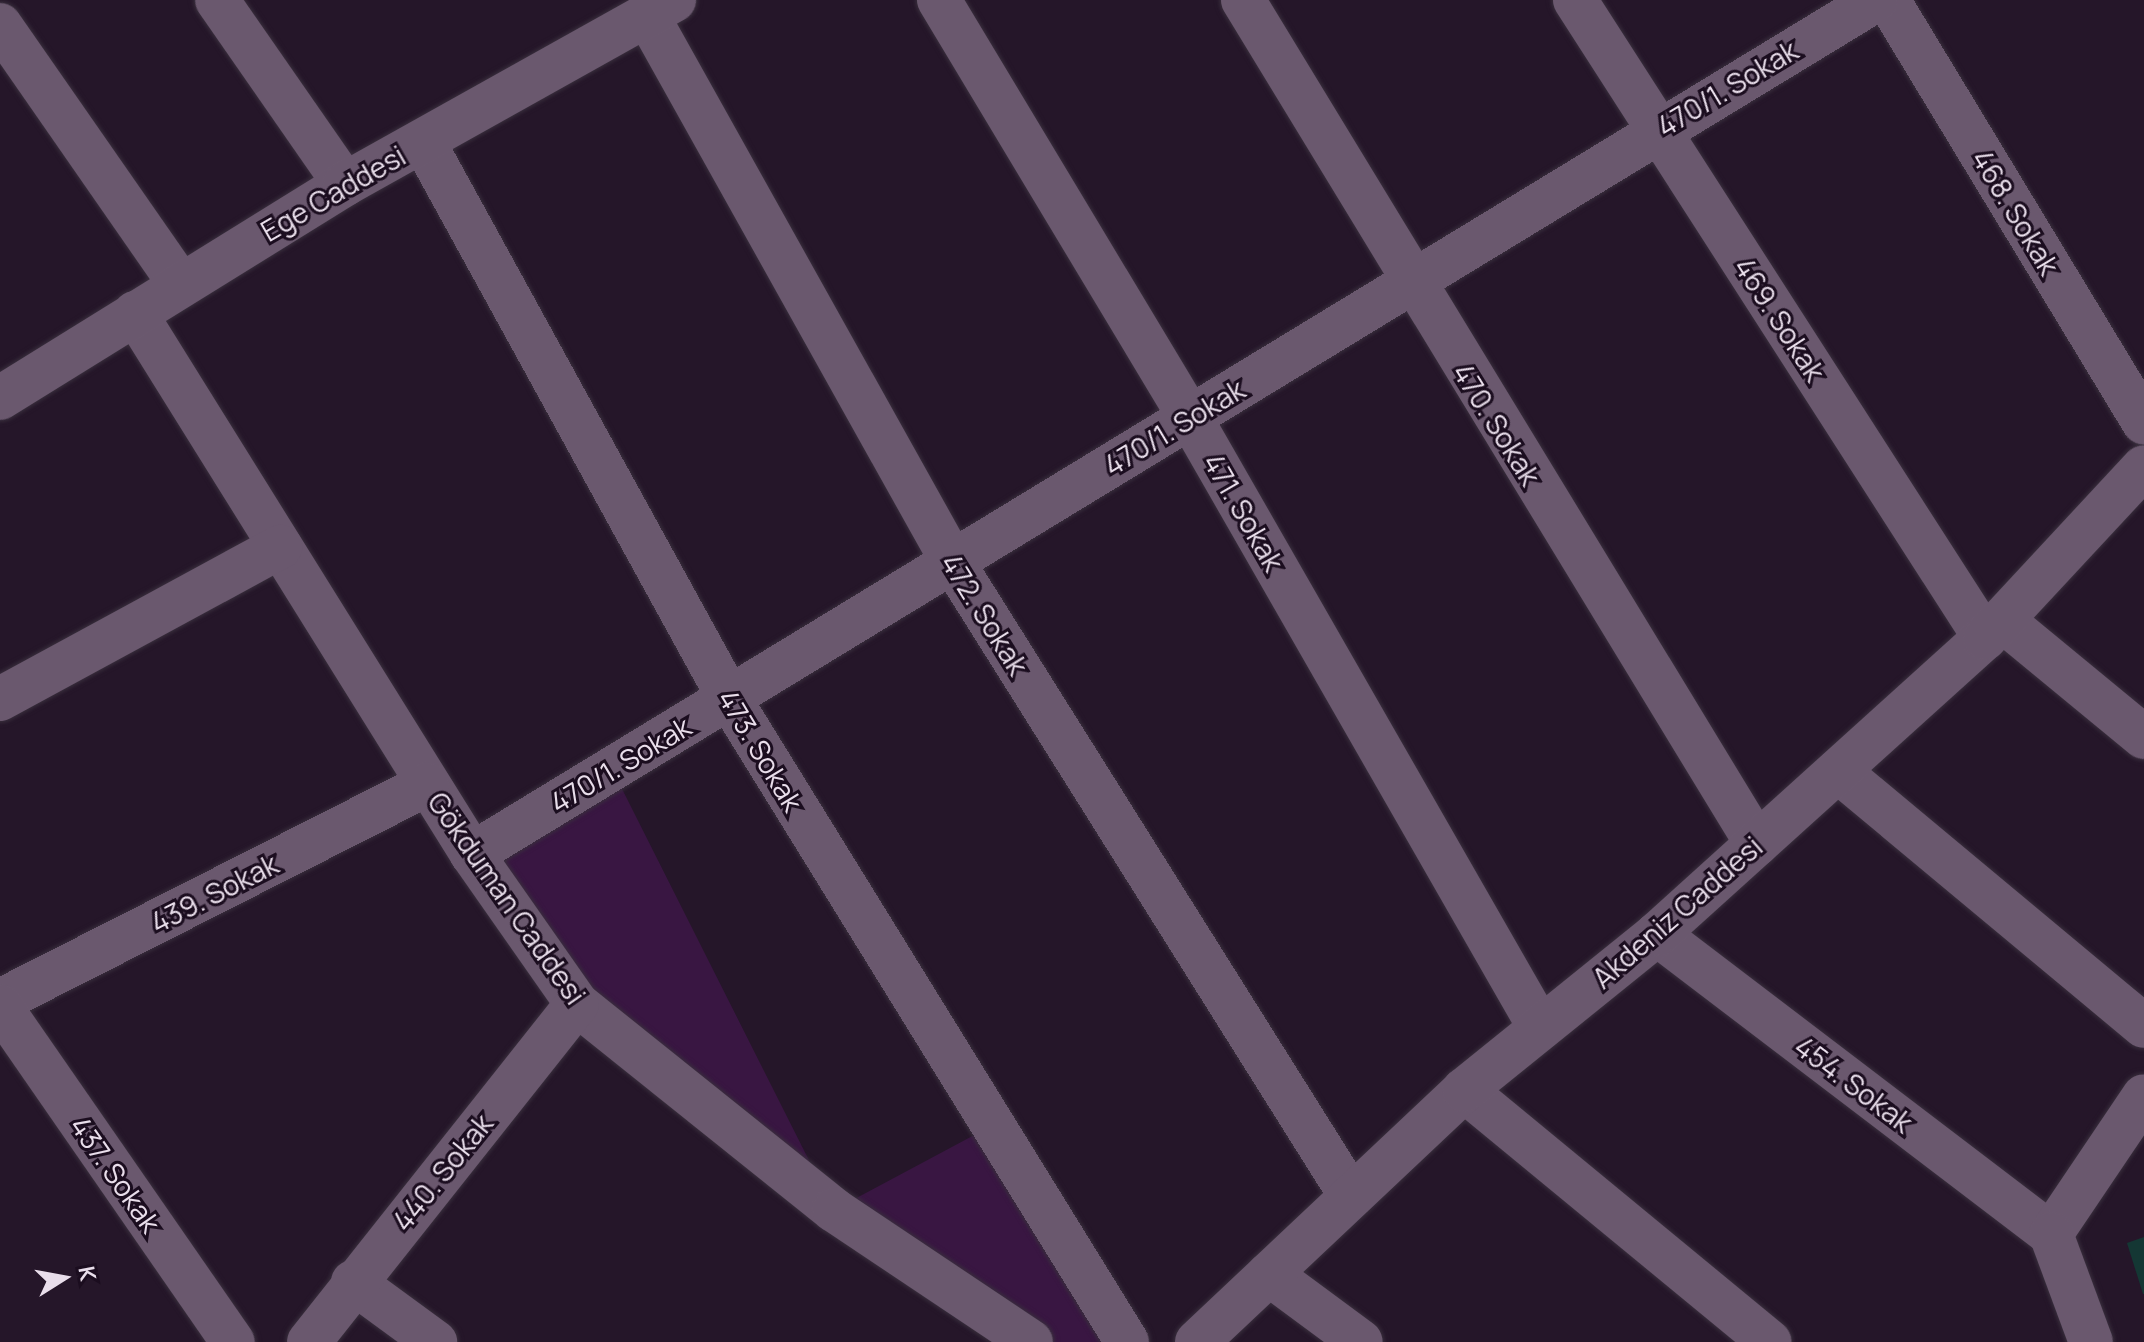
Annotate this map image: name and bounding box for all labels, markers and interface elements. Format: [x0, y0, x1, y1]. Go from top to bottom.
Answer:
street label: 470/1. Sokak [1651, 33, 1803, 143]
street label: Ege Caddesi [255, 138, 411, 248]
street label: 468. Sokak [1966, 143, 2066, 281]
street label: 469. Sokak [1728, 251, 1832, 387]
street label: 470. Sokak [1446, 357, 1548, 491]
street label: 470/1. Sokak [1098, 372, 1250, 482]
street label: 471. Sokak [1197, 447, 1291, 577]
street label: 472. Sokak [935, 547, 1035, 681]
street label: 473. Sokak [712, 683, 810, 817]
street label: 470/1. Sokak [544, 709, 696, 819]
street label: Gökduman Caddesi [421, 786, 593, 1010]
street label: Akdeniz Caddesi [1585, 829, 1769, 995]
street label: 439. Sokak [145, 847, 283, 939]
street label: 454. Sokak [1789, 1029, 1919, 1139]
street label: 440. Sokak [385, 1107, 499, 1237]
street label: 437. Sokak [64, 1109, 168, 1239]
north arrow [24, 1238, 104, 1318]
text: K [71, 1264, 104, 1283]

